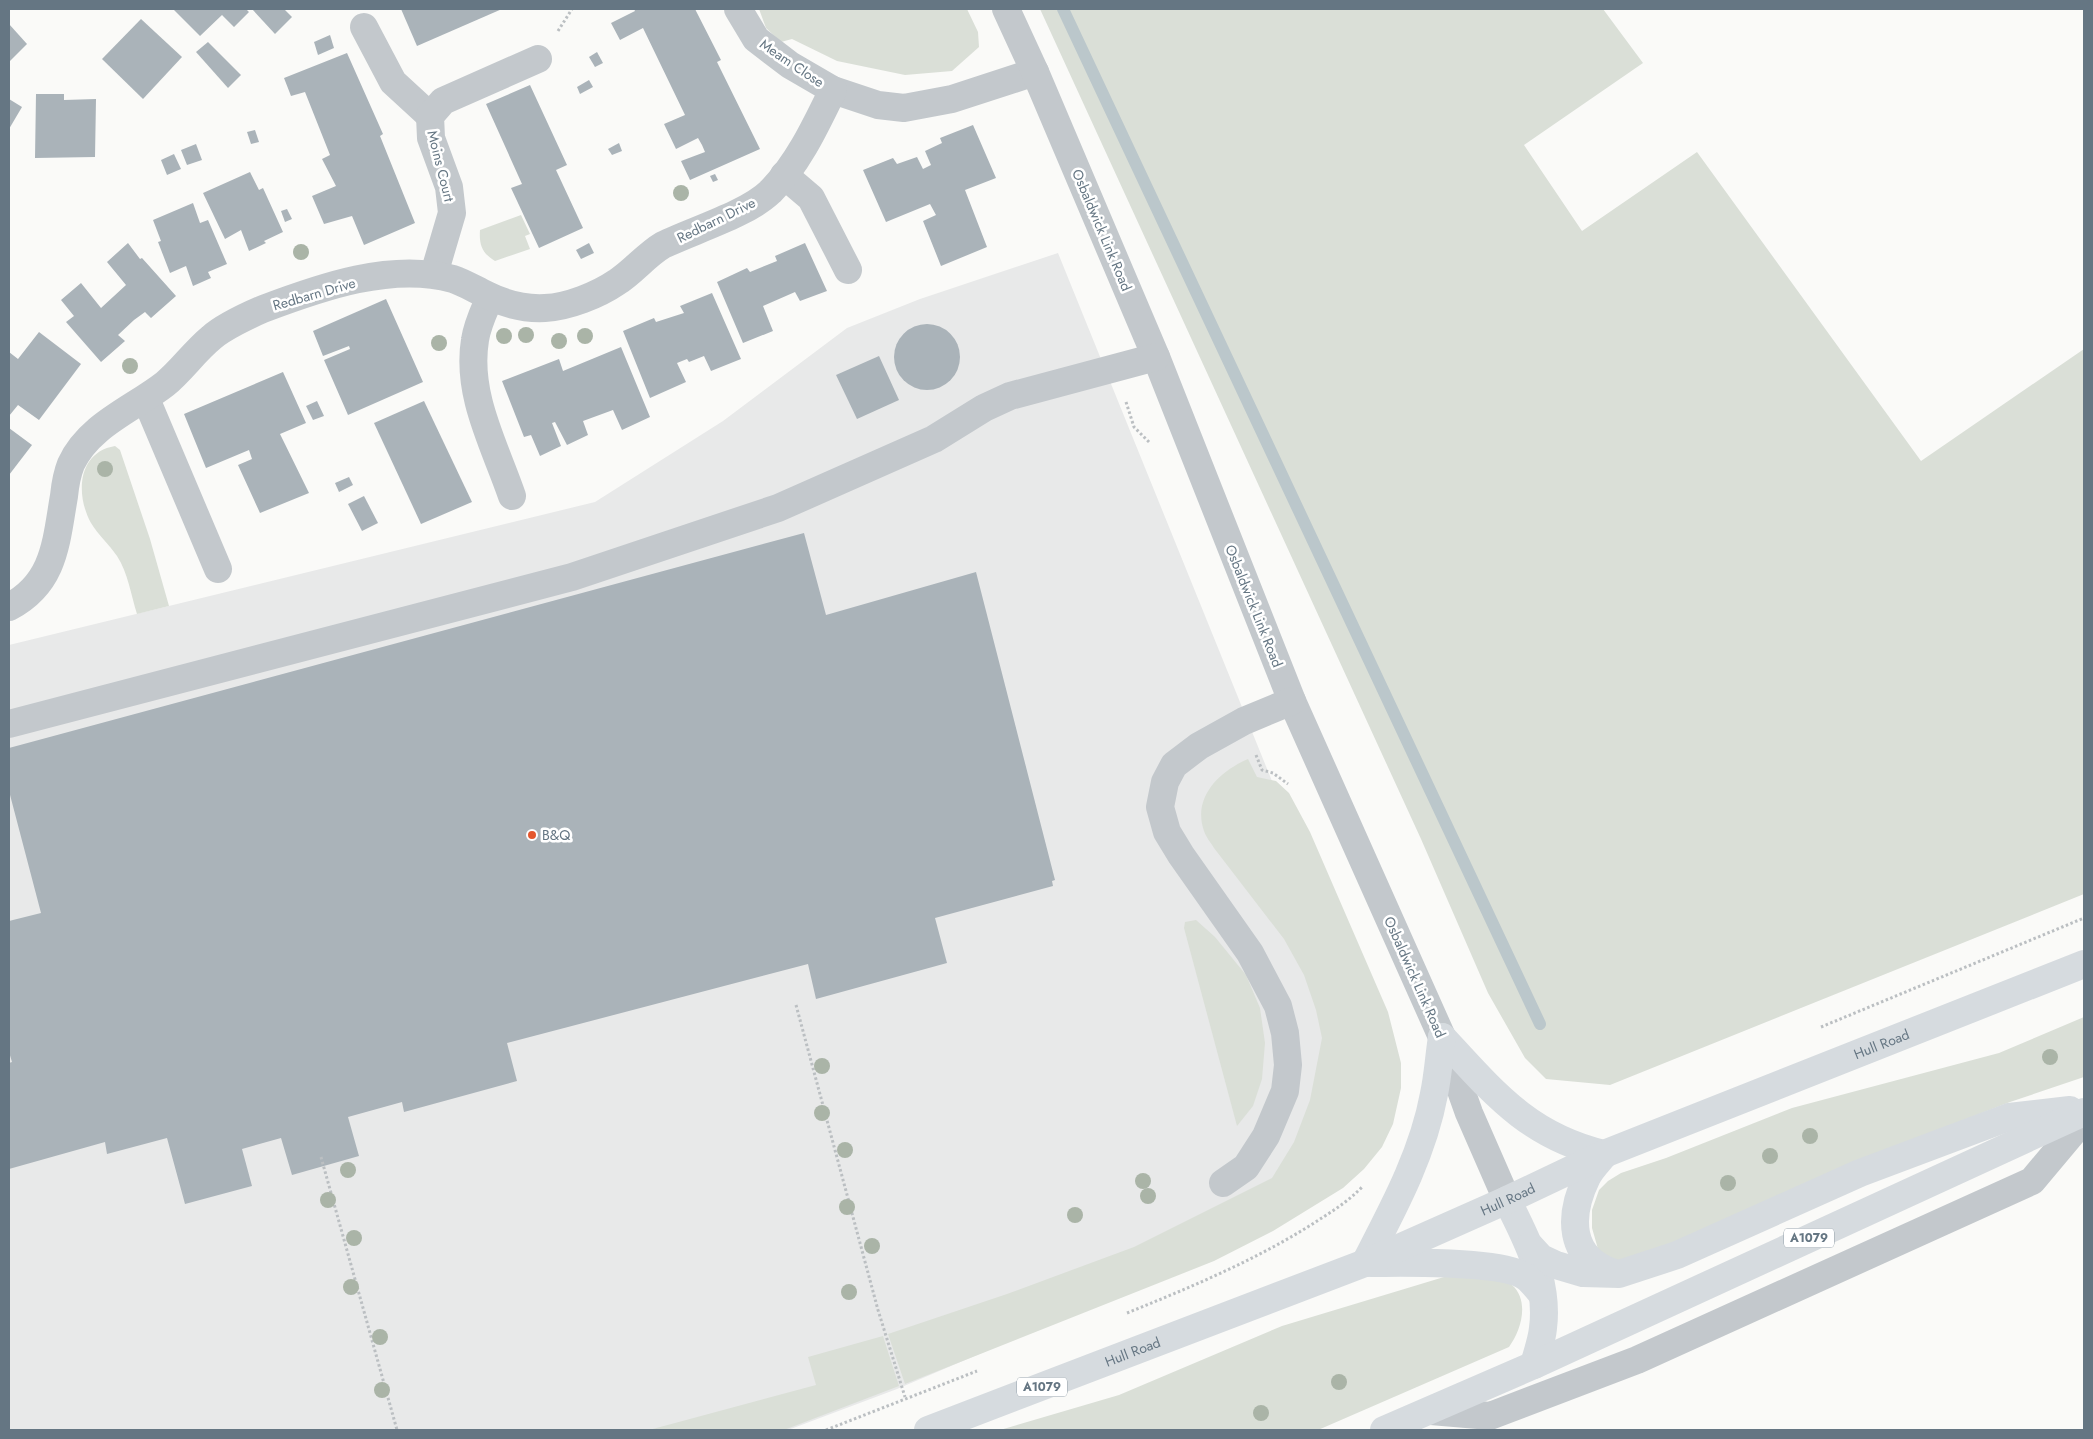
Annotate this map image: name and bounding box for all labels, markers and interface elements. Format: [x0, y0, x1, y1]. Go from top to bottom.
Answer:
street label: Meam Close [756, 34, 828, 92]
street label: Moins Court [423, 128, 460, 204]
street label: Osbaldwick Link Road [1067, 166, 1137, 294]
street label: Redbarn Drive [673, 192, 759, 248]
street label: Redbarn Drive [270, 273, 358, 315]
street label: Osbaldwick Link Road [1220, 542, 1288, 670]
place label: B&Q [542, 825, 571, 845]
marker: B&Q [526, 829, 538, 841]
street label: Osbaldwick Link Road [1379, 913, 1451, 1041]
street label: Hull Road [1851, 1024, 1912, 1064]
street label: Hull Road [1477, 1178, 1538, 1221]
road number: A1079 [1784, 1228, 1834, 1248]
street label: Hull Road [1102, 1332, 1163, 1372]
road number: A1079 [1017, 1378, 1067, 1396]

